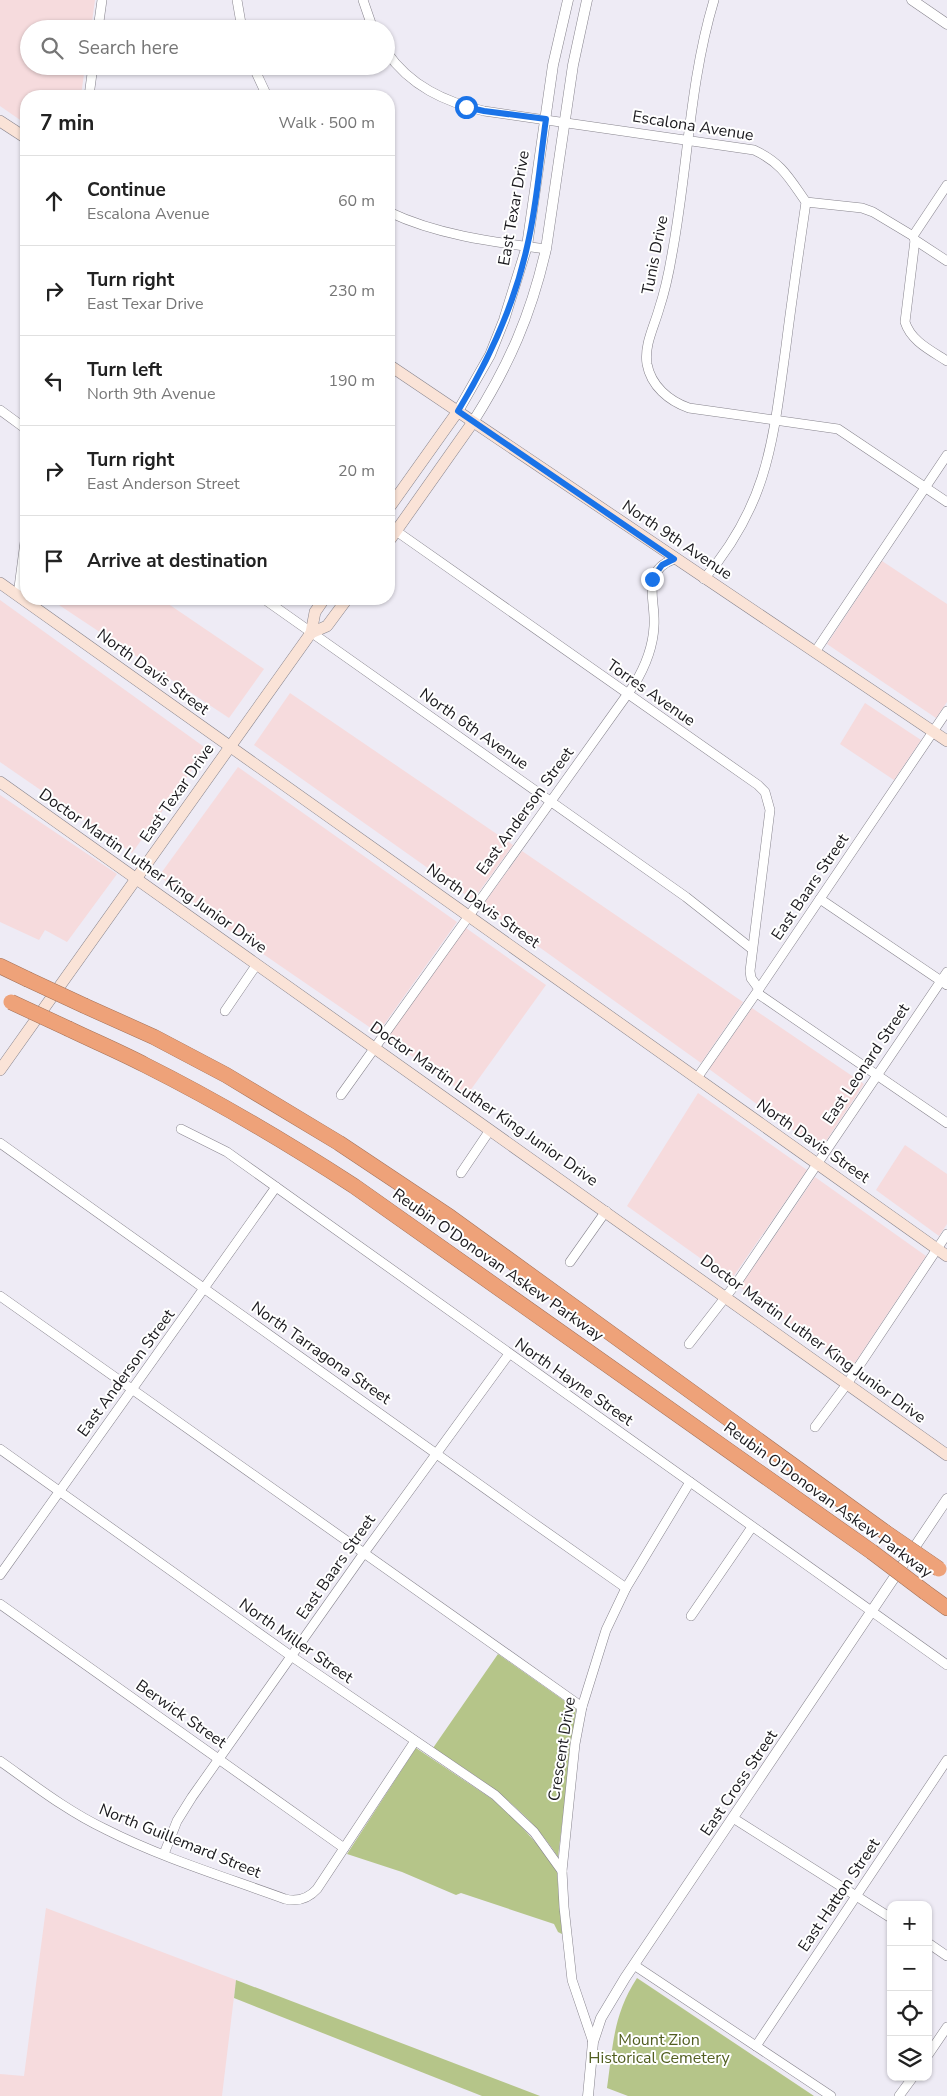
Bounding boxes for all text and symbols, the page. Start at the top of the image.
search box [20,20,395,75]
icon: search [38,34,66,62]
text: Search here [78,35,179,61]
route start [455,96,478,119]
street label: Escalona Avenue [631,106,755,146]
text: 7 min [40,109,94,137]
text: Walk · 500 m [279,112,375,134]
street label: East Texar Drive [493,149,535,267]
text: Continue [87,177,166,203]
icon: ahead [40,187,68,215]
text: 60 m [338,190,375,212]
text: Escalona Avenue [87,203,209,225]
street label: Tunis Drive [637,214,673,296]
text: Turn right [87,267,174,293]
icon: right [40,277,68,305]
text: 230 m [328,280,375,302]
text: East Texar Drive [87,293,203,315]
text: Turn left [87,357,162,383]
icon: left [40,367,68,395]
text: 190 m [328,370,375,392]
text: North 9th Avenue [87,383,216,405]
text: Turn right [87,447,174,473]
icon: right [40,457,68,485]
text: 20 m [338,460,375,482]
text: East Anderson Street [87,473,240,495]
street label: North 9th Avenue [618,495,736,585]
icon: arrive [40,547,68,575]
text: Arrive at destination [87,548,268,574]
route end [641,568,664,591]
street label: North Davis Street [93,624,214,720]
street label: Torres Avenue [602,654,700,732]
street label: North 6th Avenue [415,683,533,775]
street label: East Texar Drive [135,739,219,847]
street label: East Anderson Street [471,742,579,879]
street label: Doctor Martin Luther King Junior Drive [35,783,271,959]
street label: East Baars Street [766,829,854,945]
street label: North Davis Street [422,859,544,953]
street label: East Leonard Street [817,999,915,1129]
street label: Doctor Martin Luther King Junior Drive [366,1016,602,1192]
street label: North Davis Street [752,1094,874,1188]
street label: Reubin O'Donovan Askew Parkway [388,1183,609,1347]
street label: Doctor Martin Luther King Junior Drive [696,1250,930,1428]
street label: North Tarragona Street [247,1296,396,1410]
street label: East Anderson Street [72,1304,180,1441]
street label: North Hayne Street [510,1333,638,1431]
street label: Reubin O'Donovan Askew Parkway [719,1417,937,1584]
street label: East Baars Street [291,1510,381,1624]
street label: North Miller Street [235,1593,358,1689]
street label: Berwick Street [131,1675,231,1754]
street label: Crescent Drive [543,1695,581,1803]
street label: East Cross Street [695,1725,783,1840]
street label: North Guillemard Street [96,1798,265,1884]
street label: East Hatton Street [793,1834,885,1956]
map controls [887,1901,932,2081]
button: + [887,1901,932,1946]
button: − [887,1946,932,1991]
button: locate [887,1991,932,2036]
park label: Mount Zion Historical Cemetery [588,2029,730,2069]
button: layers [887,2036,932,2081]

